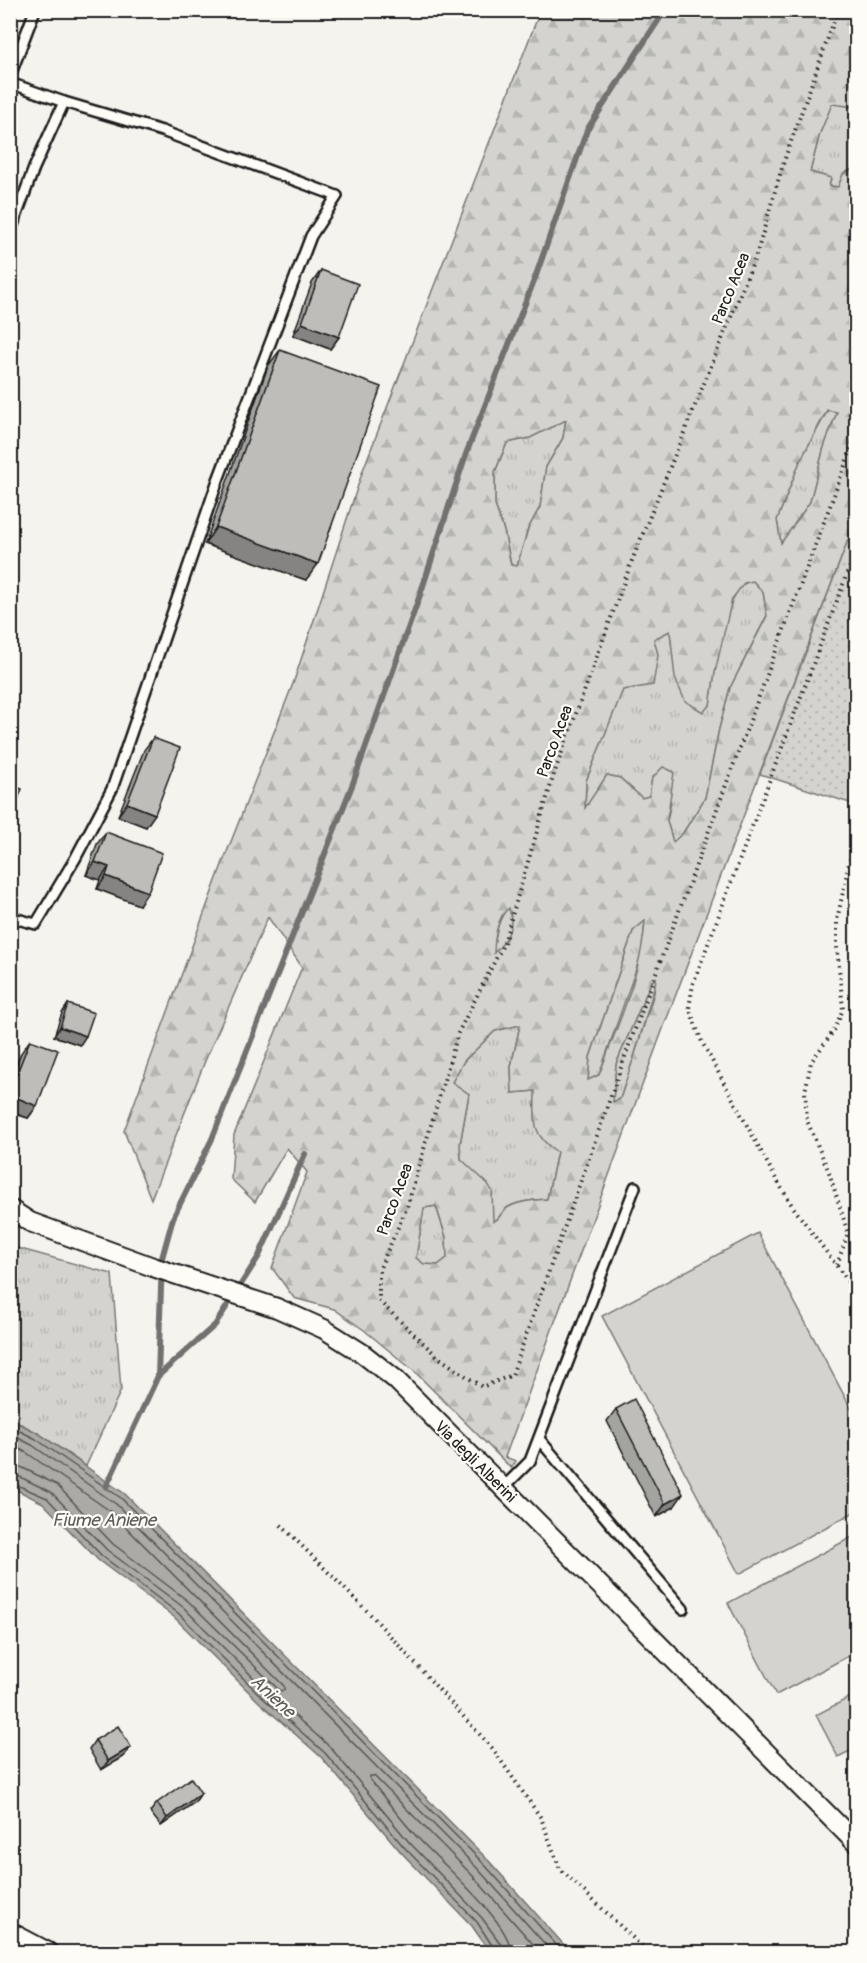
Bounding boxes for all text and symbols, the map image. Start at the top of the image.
street label: Parco Acea [708,250,754,327]
street label: Parco Acea [533,702,577,780]
street label: Parco Acea [373,1160,417,1238]
street label: Via degli Alberini [430,1417,521,1507]
water label: Fiume Aniene [52,1509,158,1532]
water label: Aniene [246,1670,301,1724]

